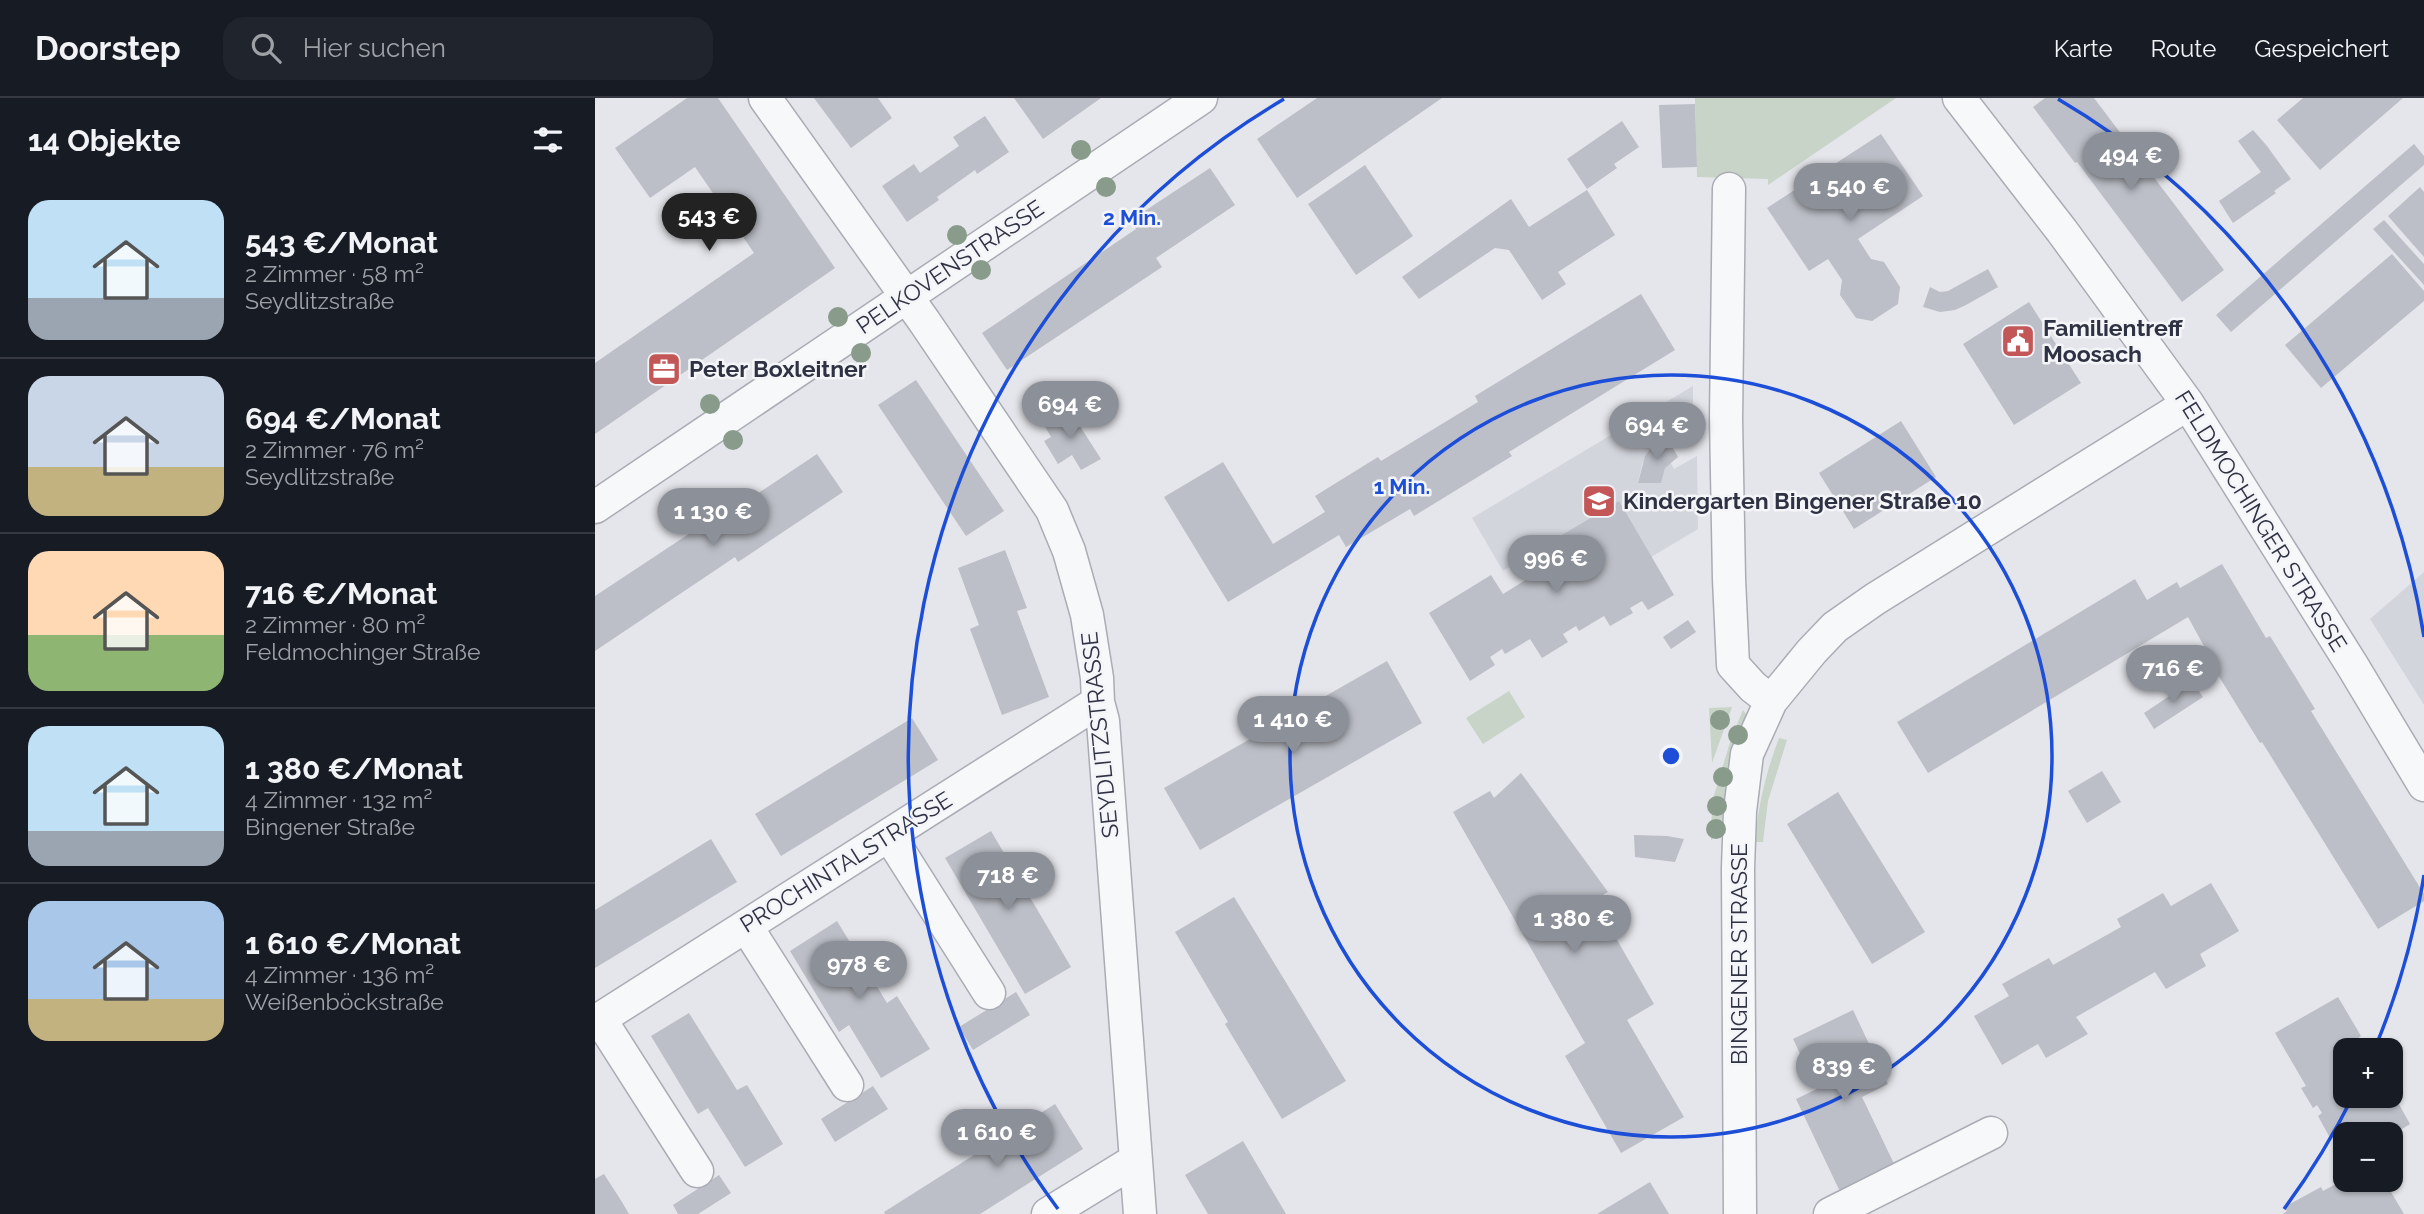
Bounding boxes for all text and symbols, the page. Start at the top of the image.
search box [223,17,713,80]
text: Doorstep [35,29,181,68]
icon: search [247,29,285,67]
text: Hier suchen [303,33,446,63]
text: Karte [2054,34,2113,63]
text: Route [2151,34,2216,63]
text: Gespeichert [2254,34,2389,63]
icon: filters [529,121,567,159]
text: 14 Objekte [28,123,181,158]
pin: 494 € [2082,132,2180,192]
text: 494 € [2099,141,2163,168]
pin: 1 540 € [1785,164,1915,223]
text: 1 540 € [1810,172,1890,199]
pin: 543 € [660,194,758,253]
street label: PELKOVENSTRASSE [851,194,1048,339]
text: 543 € [678,202,740,229]
text: 2 Min. [1103,205,1161,230]
text: 543 €/Monat [245,225,438,260]
icon: home [84,228,168,312]
text: 2 Zimmer · 58 m² [245,260,424,287]
text: Seydlitzstraße [245,287,394,314]
place label: Familientreff Moosach [2043,314,2184,367]
public building icon: Familientreff Moosach [1999,322,2037,360]
office icon: Peter Boxleitner [645,350,683,388]
place label: Peter Boxleitner [689,355,867,382]
pin: 694 € [1021,382,1119,441]
street label: FELDMOCHINGER STRASSE [2170,385,2353,656]
text: 694 € [1038,390,1102,417]
text: 694 €/Monat [245,401,441,436]
pin: 694 € [1608,402,1706,462]
icon: home [84,404,168,488]
text: 694 € [1625,411,1689,438]
text: 2 Zimmer · 76 m² [245,436,424,463]
text: Seydlitzstraße [245,463,394,490]
text: 1 Min. [1374,474,1430,499]
school or university icon: Kindergarten Bingener Straße 10 [1580,482,1618,520]
place label: Kindergarten Bingener Straße 10 [1623,487,1982,514]
pin: 1 130 € [648,489,778,548]
text: 1 130 € [673,497,753,524]
pin: 996 € [1507,536,1605,595]
text: 996 € [1524,544,1588,571]
text: 716 €/Monat [245,576,438,611]
icon: home [84,579,168,663]
text: 2 Zimmer · 80 m² [245,611,425,638]
street label: SEYDLITZSTRASSE [1075,631,1124,839]
text: Feldmochinger Straße [245,638,480,665]
pin: 716 € [2124,646,2222,705]
text: 716 € [2142,654,2204,681]
pin: 1 410 € [1228,696,1358,756]
text: 1 410 € [1253,705,1333,732]
centre of rings [1659,744,1683,768]
text: 1 380 €/Monat [245,751,463,786]
icon: home [84,754,168,838]
street label: PROCHINTALSTRASSE [735,785,957,938]
text: 4 Zimmer · 132 m² [245,786,432,813]
text: Bingener Straße [245,813,415,840]
street label: BINGENER STRASSE [1725,843,1752,1065]
pin: 718 € [959,852,1057,912]
text: 718 € [977,861,1039,888]
pin: 1 380 € [1509,896,1639,955]
text: 1 380 € [1533,904,1615,931]
text: 1 610 €/Monat [245,926,461,961]
icon: home [84,929,168,1013]
pin: 978 € [810,942,908,1001]
text: 978 € [827,950,891,977]
text: 4 Zimmer · 136 m² [245,961,434,988]
text: Weißenböckstraße [245,988,444,1015]
map controls [2333,1038,2403,1192]
button: + [2333,1038,2403,1108]
pin: 839 € [1795,1044,1893,1103]
text: 839 € [1812,1052,1876,1079]
pin: 1 610 € [932,1110,1062,1169]
text: 1 610 € [957,1118,1037,1145]
button: − [2333,1122,2403,1192]

